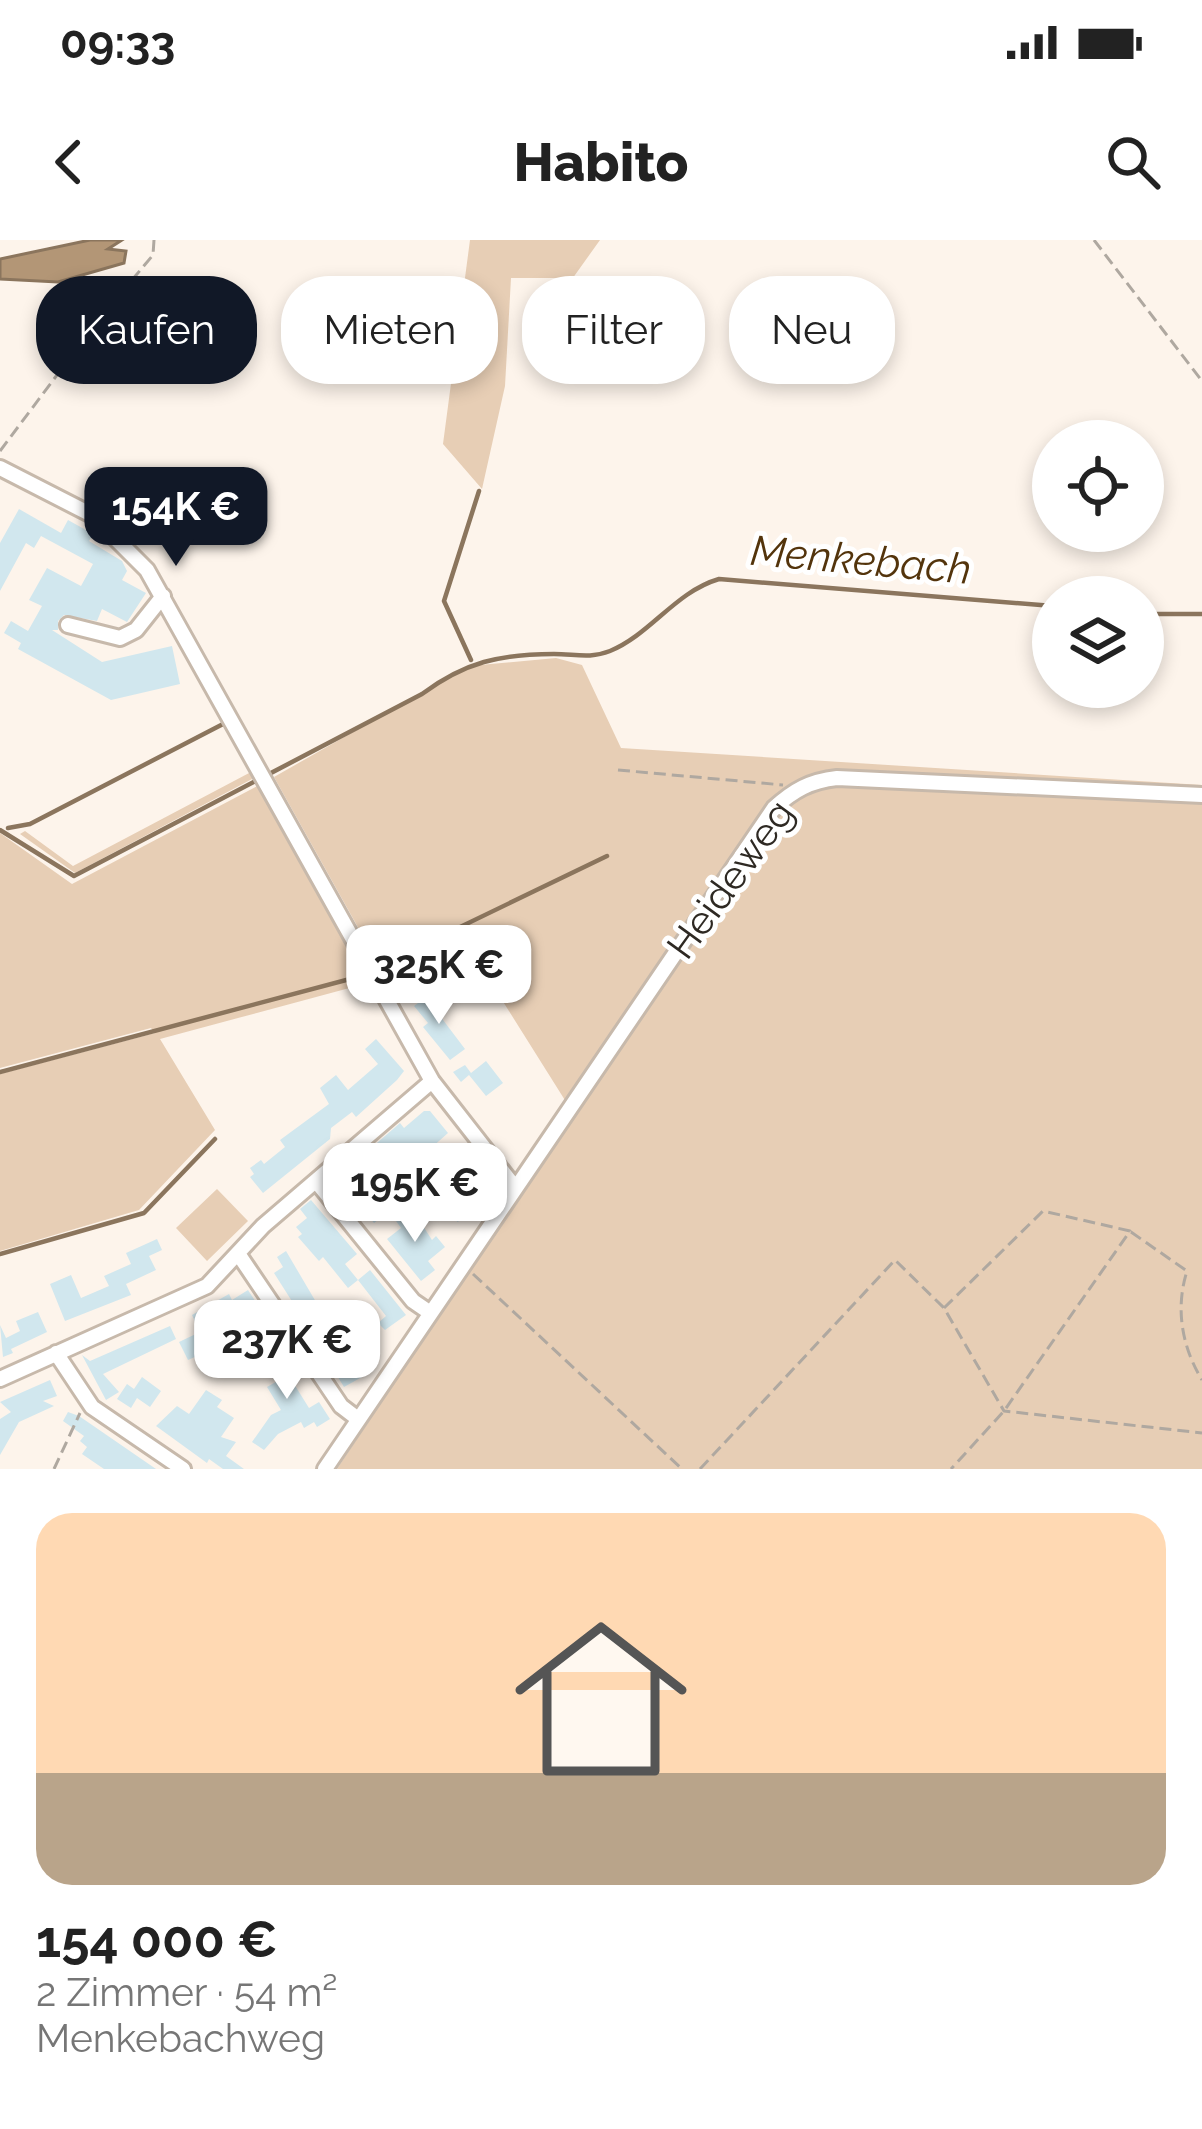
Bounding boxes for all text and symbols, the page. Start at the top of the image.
text: 09:33 [60,16,175,69]
icon: back [36,129,102,195]
icon: search [1100,129,1166,195]
text: Habito [513,130,689,194]
chip: Kaufen [36,276,257,384]
chip: Mieten [281,276,498,384]
chip: Filter [522,276,705,384]
chip: Neu [729,276,895,384]
map controls [1032,420,1164,708]
button: locate [1032,420,1164,552]
pin: 154K € [78,467,274,569]
text: 154K € [111,483,241,529]
water label: Menkebach [749,526,973,594]
button: layers [1032,576,1164,708]
street label: Heideweg [657,791,803,967]
pin: 325K € [341,925,537,1027]
text: 325K € [373,941,505,987]
pin: 195K € [317,1143,513,1245]
text: 195K € [350,1159,480,1205]
pin: 237K € [189,1300,385,1402]
text: 237K € [221,1316,353,1362]
icon: home [493,1591,709,1807]
text: 154 000 € [36,1909,278,1969]
text: 2 Zimmer · 54 m² [36,1969,337,2015]
text: Menkebachweg [36,2015,325,2061]

